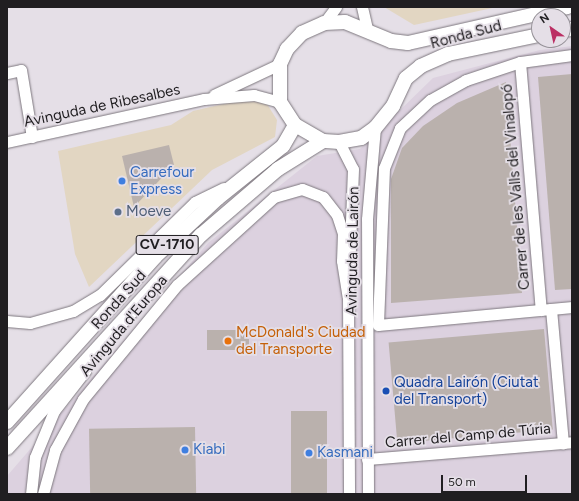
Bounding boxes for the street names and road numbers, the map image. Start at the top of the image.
street label: Ronda Sud [428,17,504,53]
street label: Avinguda de Ribesalbes [22,81,182,131]
street label: Carrer de les Valls del Vinalopó [498,83,534,291]
street label: Avinguda de Lairón [343,187,363,315]
road number: CV-1710 [135,233,199,257]
street label: Ronda Sud [88,267,150,333]
street label: Avinguda d'Europa [77,272,171,380]
street label: Carrer del Camp de Túria [384,420,552,452]

